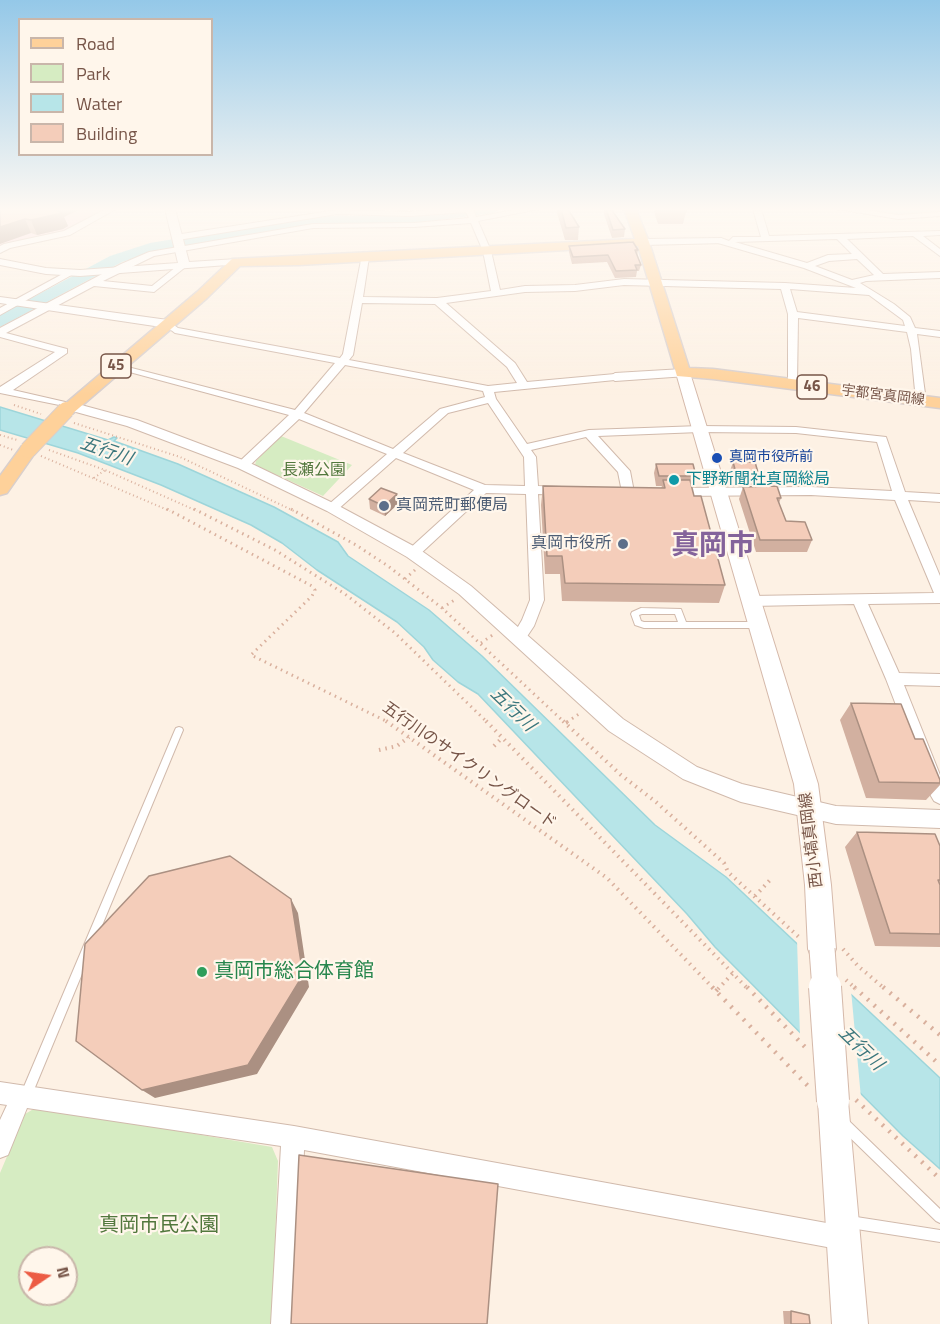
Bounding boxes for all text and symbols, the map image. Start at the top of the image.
legend [18,18,213,156]
text: Road [76,30,115,57]
text: Park [76,60,110,87]
text: Water [76,90,122,117]
text: Building [76,120,137,147]
road number: 45 [101,354,131,378]
road number: 46 [797,375,827,399]
street label: 宇都宮真岡線 [840,383,926,409]
water label: 五行川 [77,433,135,471]
place label: 真岡市役所前 [729,450,813,466]
marker: 真岡市役所前 [710,451,724,465]
park label: 長瀬公園 [282,461,346,481]
place label: 下野新聞社真岡総局 [686,470,830,490]
marker: 下野新聞社真岡総局 [667,473,681,487]
place label: 真岡荒町郵便局 [396,496,508,516]
marker: 真岡荒町郵便局 [377,499,391,513]
district label: 真岡市 [671,530,755,564]
place label: 真岡市役所 [531,534,611,554]
marker: 真岡市役所 [616,537,630,551]
water label: 五行川 [485,683,539,737]
street label: 五行川のサイクリングロード [378,698,560,834]
street label: 西小塙真岡線 [797,791,827,889]
place label: 真岡市総合体育館 [214,960,374,984]
marker: 真岡市総合体育館 [195,965,209,979]
water label: 五行川 [833,1022,887,1076]
park label: 真岡市民公園 [99,1214,219,1238]
north arrow [18,1246,78,1306]
text: N [51,1264,77,1281]

